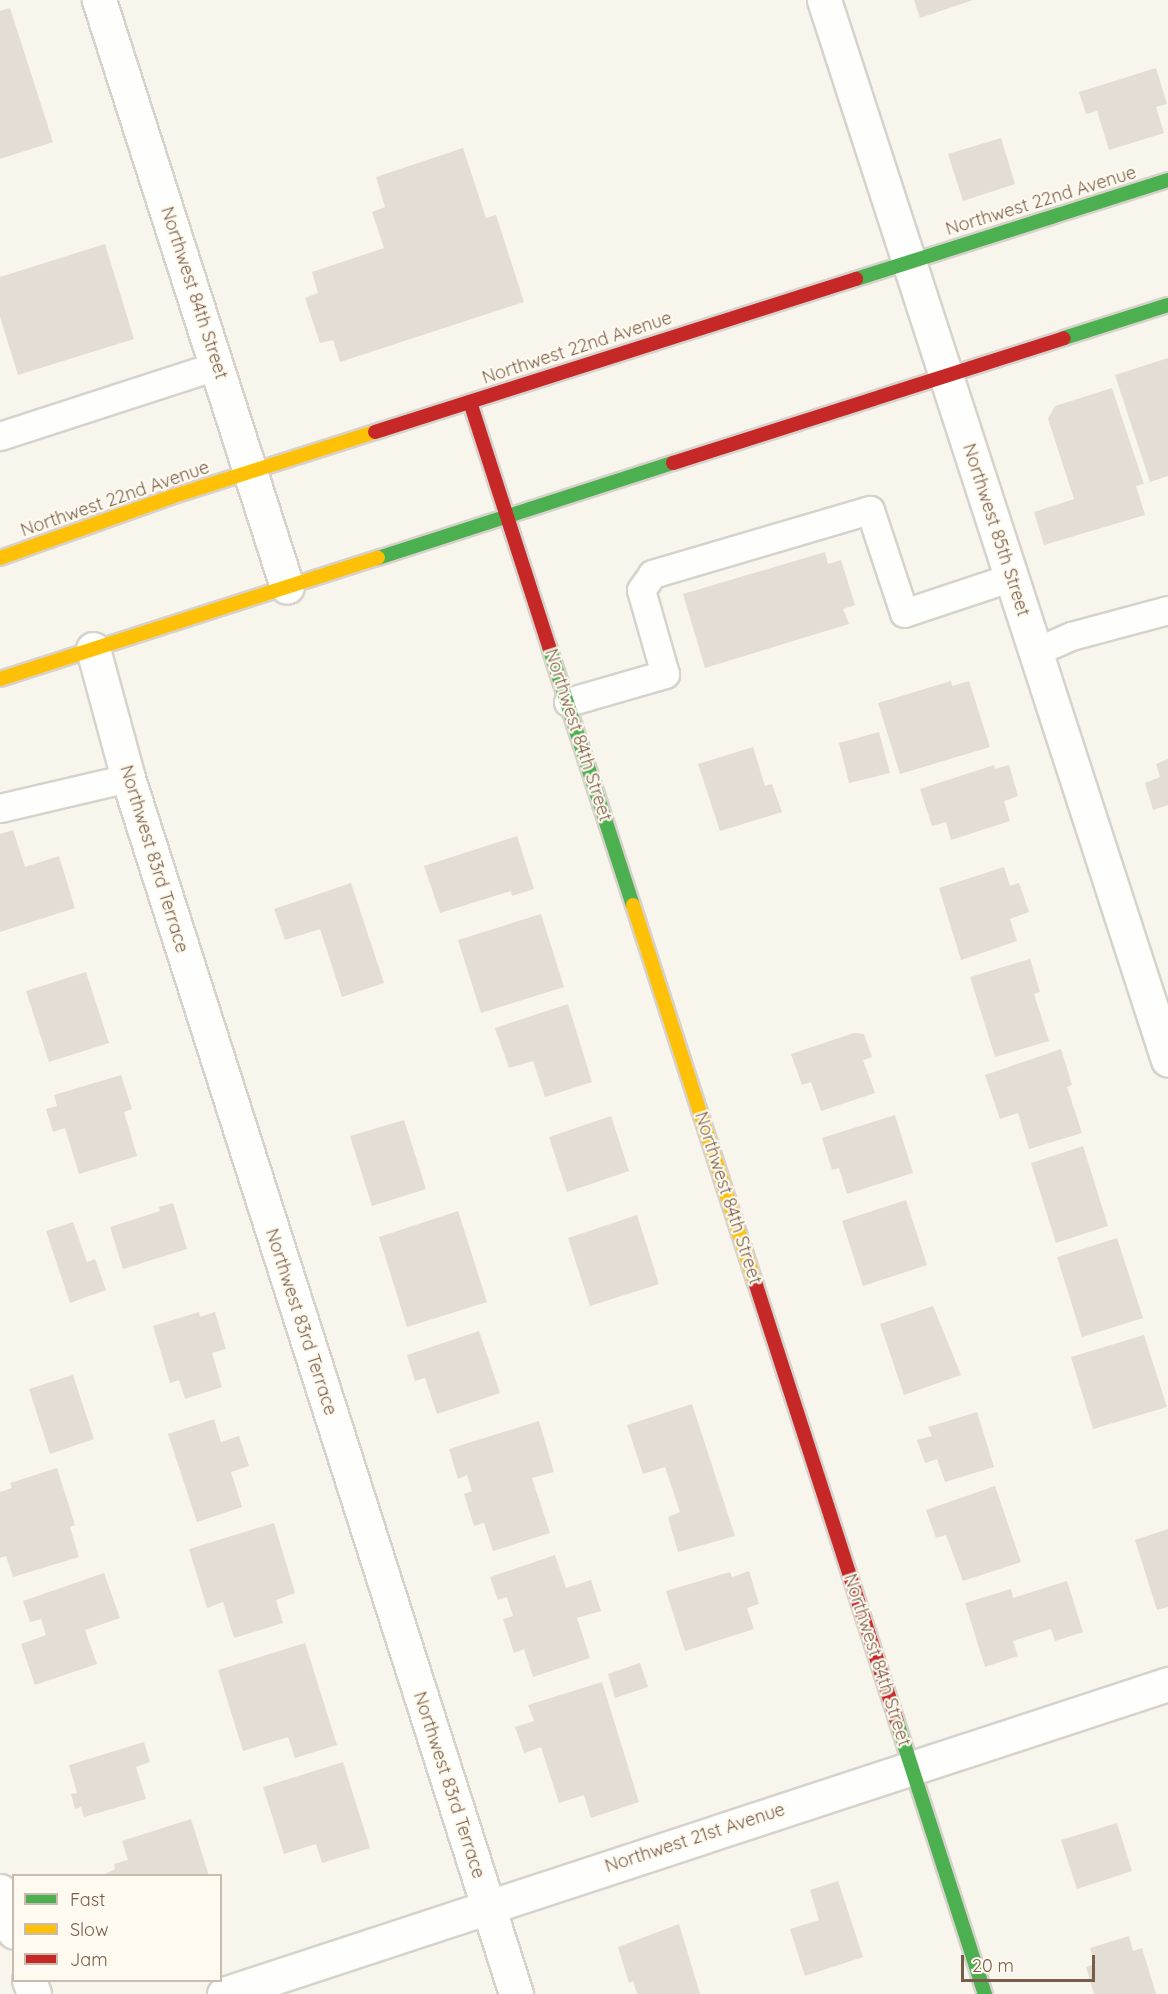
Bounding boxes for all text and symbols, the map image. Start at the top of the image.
street label: Northwest 22nd Avenue [943,162,1139,240]
street label: Northwest 84th Street [156,204,232,382]
street label: Northwest 22nd Avenue [479,307,675,389]
street label: Northwest 85th Street [958,441,1034,619]
street label: Northwest 22nd Avenue [18,457,212,541]
street label: Northwest 84th Street [540,646,616,824]
street label: Northwest 83rd Terrace [115,763,193,955]
street label: Northwest 84th Street [690,1109,766,1287]
street label: Northwest 83rd Terrace [261,1226,341,1418]
street label: Northwest 84th Street [839,1571,915,1749]
street label: Northwest 83rd Terrace [409,1689,489,1881]
street label: Northwest 21st Avenue [602,1799,788,1877]
legend [12,1874,222,1982]
text: Fast [70,1888,105,1911]
text: Slow [70,1918,108,1941]
scale bar [964,1943,1098,1981]
text: Jam [70,1948,108,1971]
text: 20 m [972,1954,1014,1977]

